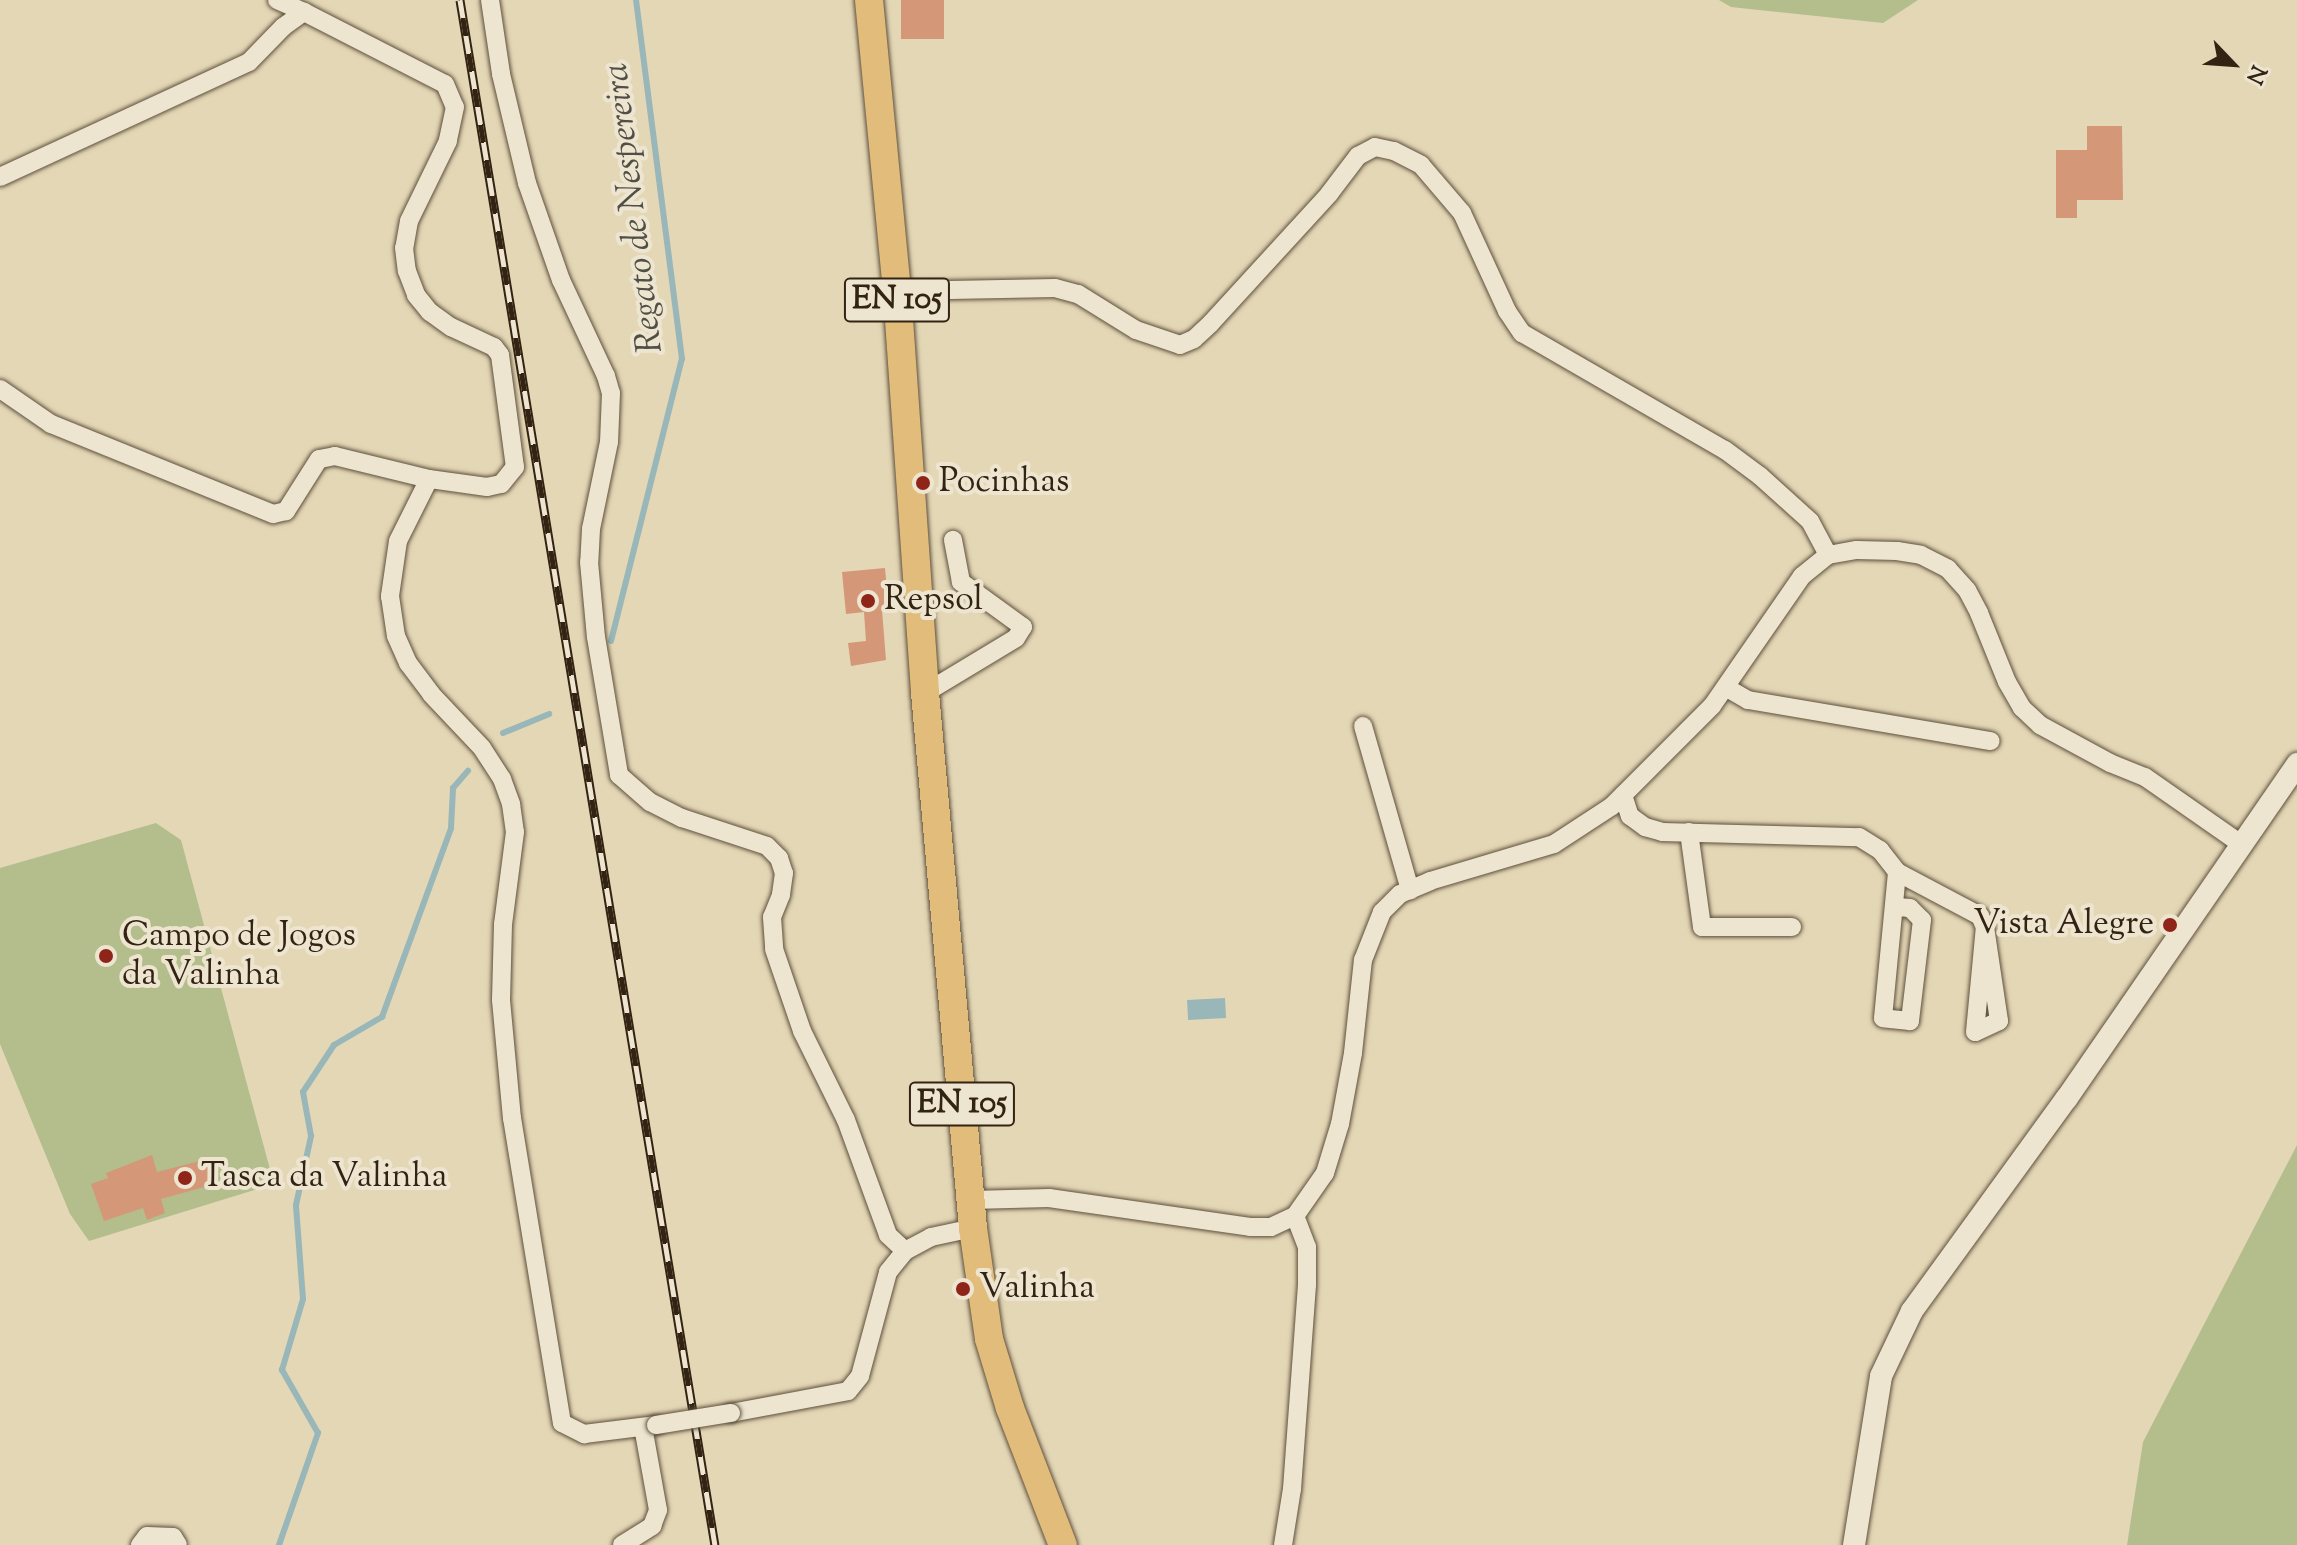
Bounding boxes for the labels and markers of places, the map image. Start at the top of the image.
place label: Pocinhas [939,463,1069,503]
marker: Pocinhas [914,474,932,492]
place label: Repsol [884,581,983,621]
marker: Repsol [859,592,877,610]
place label: Vista Alegre [1973,905,2154,945]
place label: Campo de Jogos da Valinha [122,916,356,996]
marker: Vista Alegre [2161,916,2179,934]
marker: Campo de Jogos da Valinha [97,947,115,965]
place label: Tasca da Valinha [201,1158,447,1198]
marker: Tasca da Valinha [176,1169,194,1187]
place label: Valinha [979,1269,1095,1309]
marker: Valinha [954,1280,972,1298]

